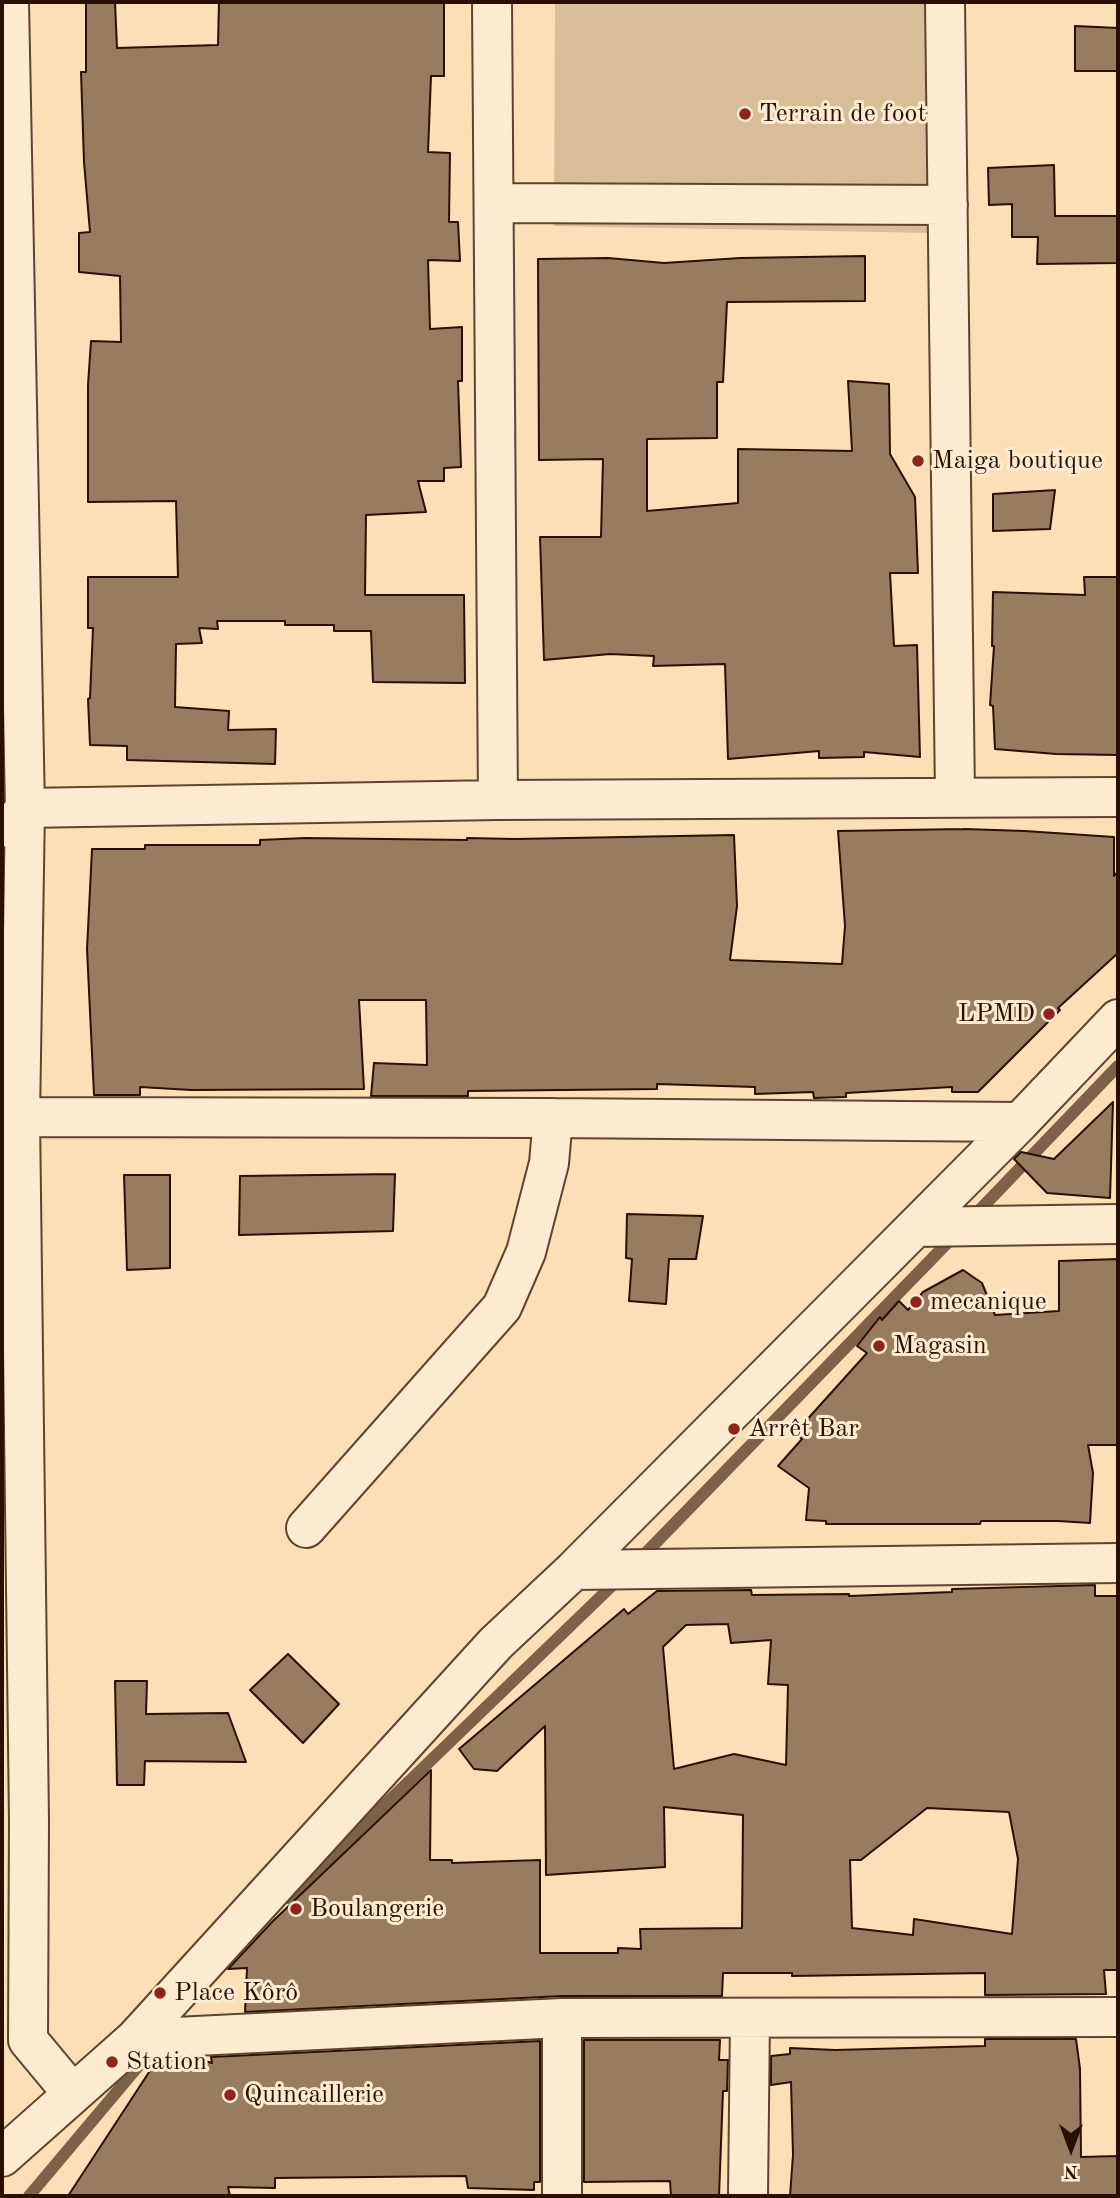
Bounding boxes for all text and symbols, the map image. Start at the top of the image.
place label: Terrain de foot [759,98,927,130]
marker: Terrain de foot [737,106,753,122]
place label: Maiga boutique [932,445,1103,477]
marker: Maiga boutique [910,453,926,469]
place label: LPMD [958,998,1035,1030]
marker: LPMD [1041,1006,1057,1022]
place label: mecanique [930,1286,1047,1318]
marker: mecanique [908,1294,924,1310]
place label: Magasin [893,1330,987,1362]
marker: Magasin [871,1338,887,1354]
place label: Arrêt Bar [748,1413,859,1445]
marker: Arrêt Bar [726,1421,742,1437]
place label: Boulangerie [310,1893,444,1925]
marker: Boulangerie [288,1901,304,1917]
place label: Place Kôrô [174,1977,298,2009]
marker: Place Kôrô [152,1985,168,2001]
place label: Station [126,2046,207,2078]
marker: Station [104,2054,120,2070]
place label: Quincaillerie [244,2079,384,2111]
marker: Quincaillerie [222,2087,238,2103]
north arrow [1036,2114,1106,2184]
text: N [1064,2161,1078,2180]

